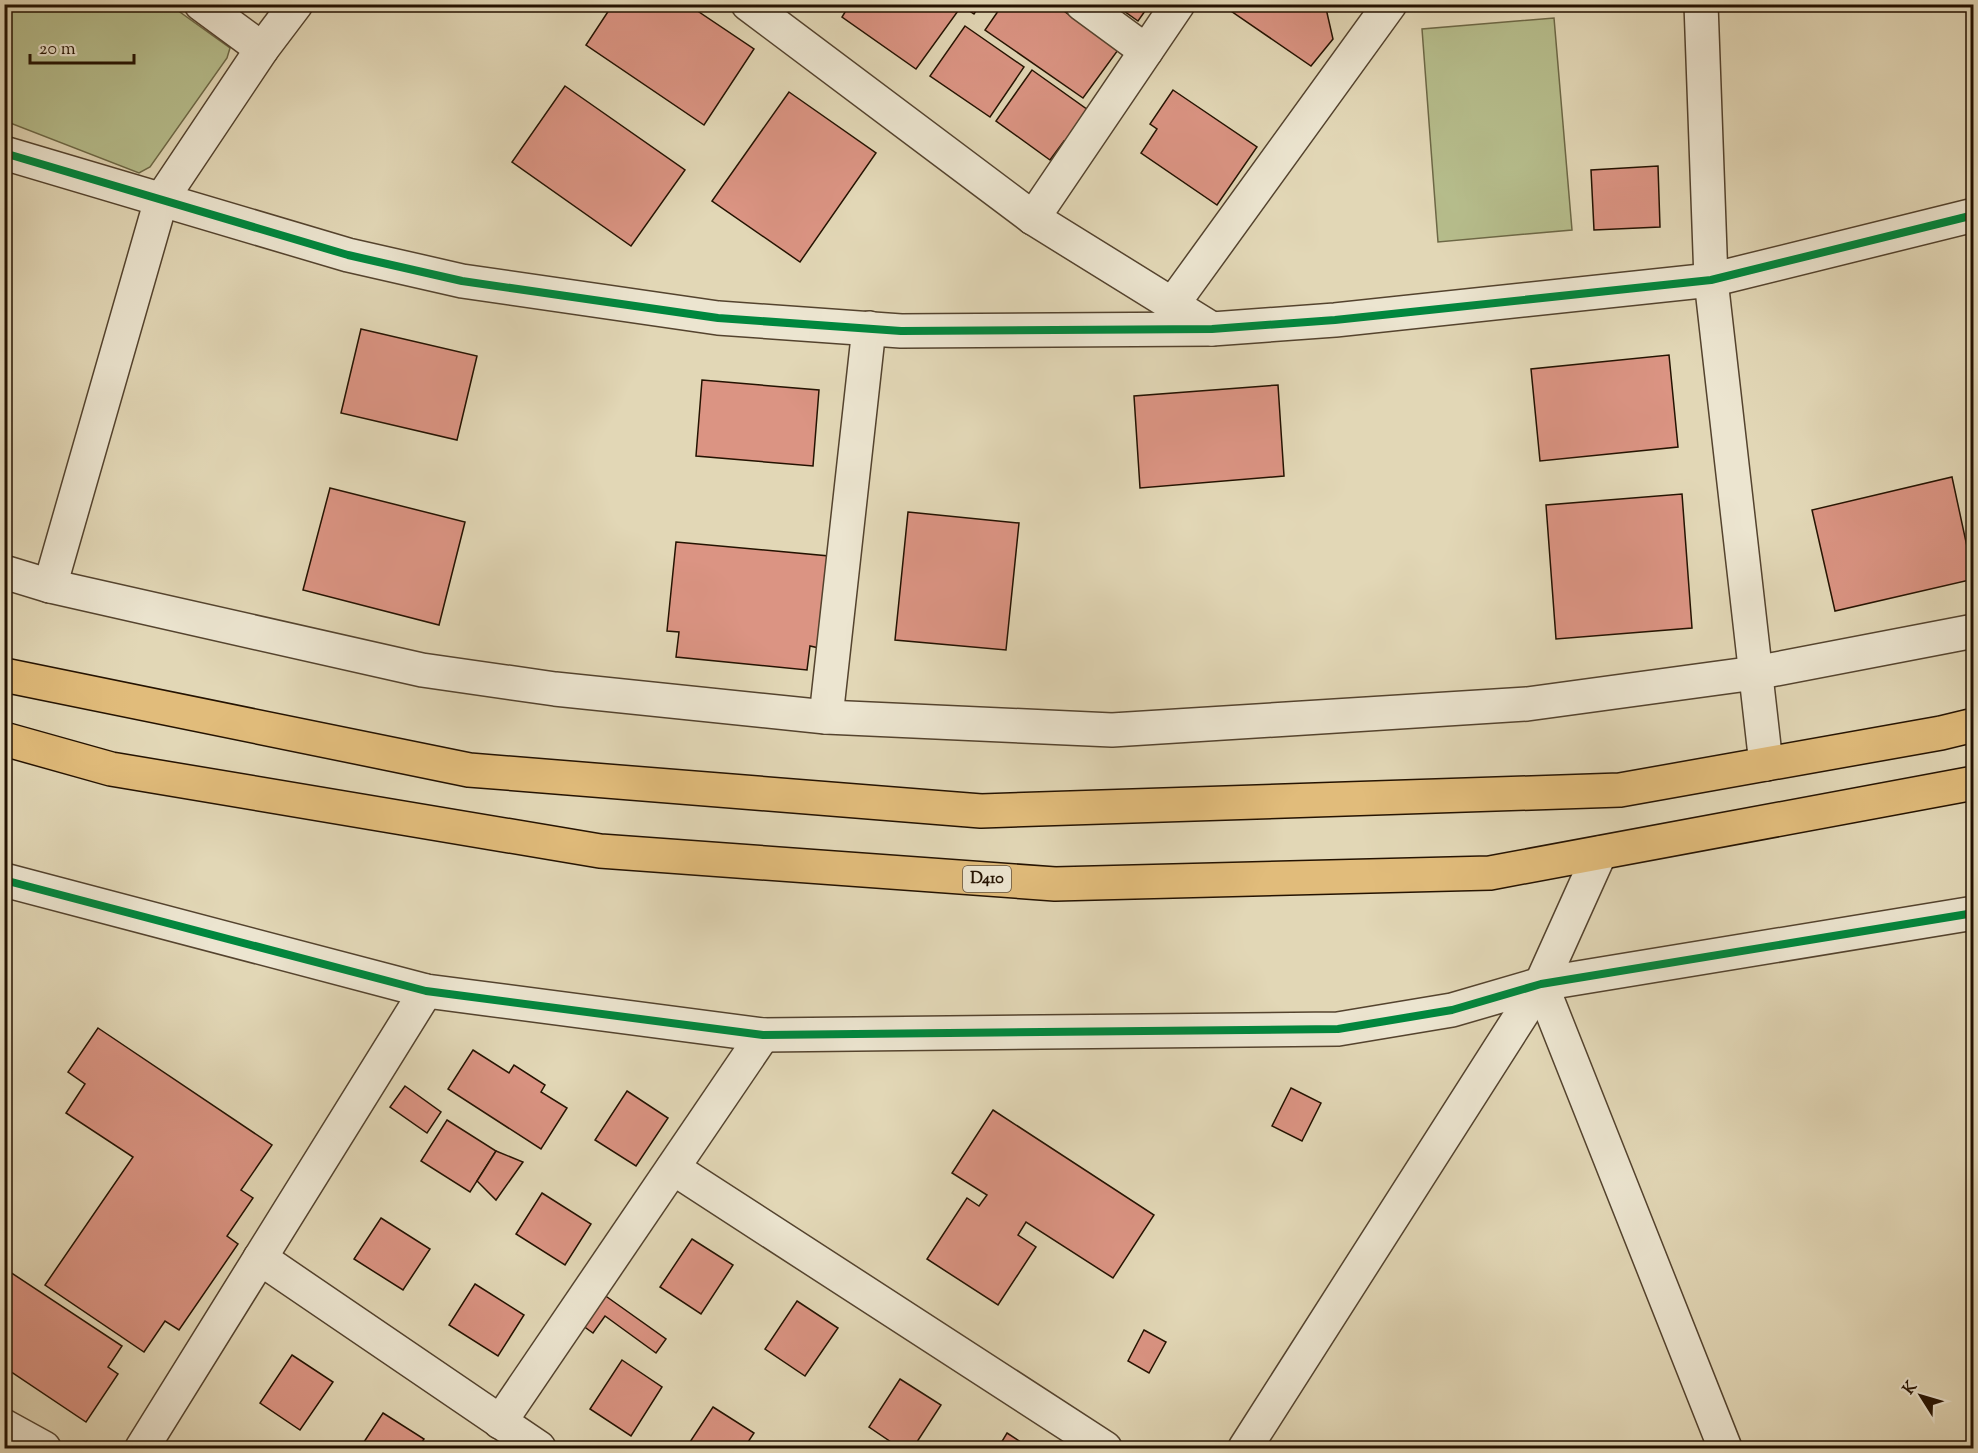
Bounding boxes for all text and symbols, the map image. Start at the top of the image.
scale bar [30,27,134,65]
text: 20 m [39,37,76,63]
road number: D410 [963,866,1011,892]
north arrow [1891,1366,1951,1426]
text: K [1898,1377,1924,1400]

